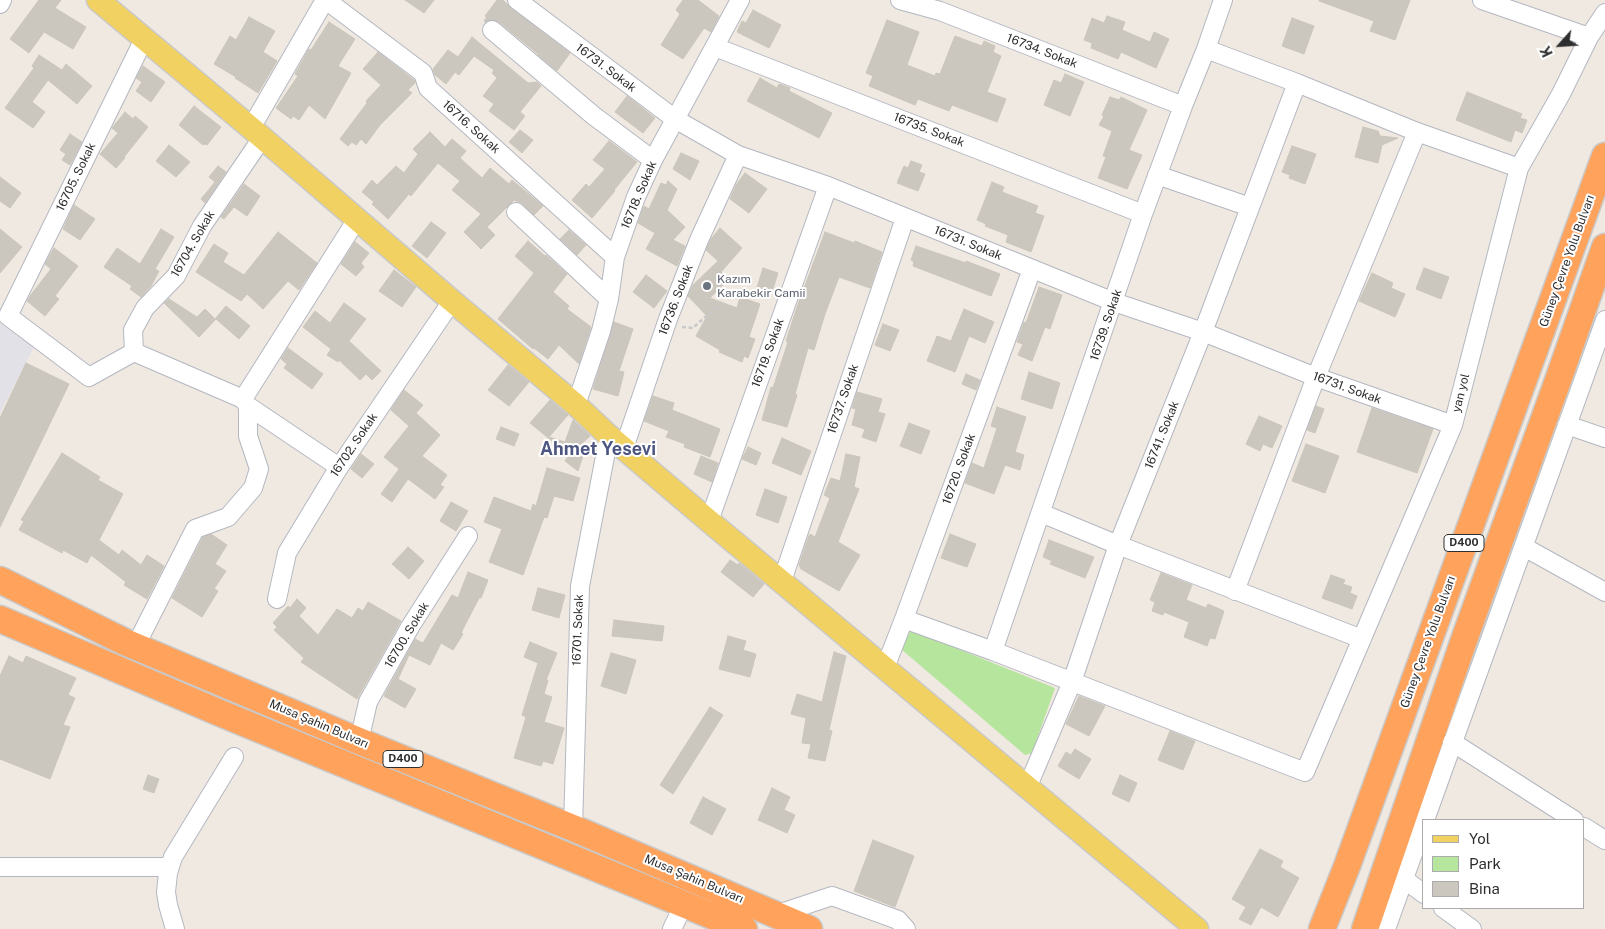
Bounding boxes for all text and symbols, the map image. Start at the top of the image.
north arrow [1535,20,1585,70]
street label: 16734. Sokak [1005,31,1079,71]
street label: 16731. Sokak [573,41,639,95]
text: K [1537,44,1556,60]
street label: 16716. Sokak [439,97,503,157]
street label: 16735. Sokak [892,110,966,150]
street label: 16705. Sokak [53,140,99,214]
street label: 16718. Sokak [618,159,660,231]
street label: Güney Çevre Yolu Bulvarı [1536,193,1598,329]
street label: 16704. Sokak [168,208,218,280]
street label: 16731. Sokak [932,223,1004,263]
street label: 16736. Sokak [656,263,696,337]
place label: Kazım Karabekir Camii [717,272,805,300]
marker: Kazım Karabekir Camii [701,280,713,292]
street label: 16739. Sokak [1087,287,1125,363]
street label: 16719. Sokak [749,317,787,389]
street label: 16737. Sokak [824,362,862,436]
street label: 16731. Sokak [1311,369,1383,407]
street label: yan yol [1449,372,1473,414]
street label: 16741. Sokak [1142,399,1182,471]
street label: 16702. Sokak [327,410,381,480]
street label: 16720. Sokak [940,432,978,506]
district label: Ahmet Yesevi [540,438,656,460]
road number: D400 [1444,534,1484,552]
street label: Güney Çevre Yolu Bulvarı [1397,574,1459,710]
street label: 16701. Sokak [570,594,586,666]
street label: 16700. Sokak [382,600,432,670]
street label: Musa Şahin Bulvarı [267,697,371,751]
road number: D400 [383,751,423,768]
legend [1422,819,1585,909]
text: Yol [1469,830,1490,847]
street label: Musa Şahin Bulvarı [642,852,746,906]
text: Park [1469,855,1501,872]
text: Bina [1469,880,1500,897]

